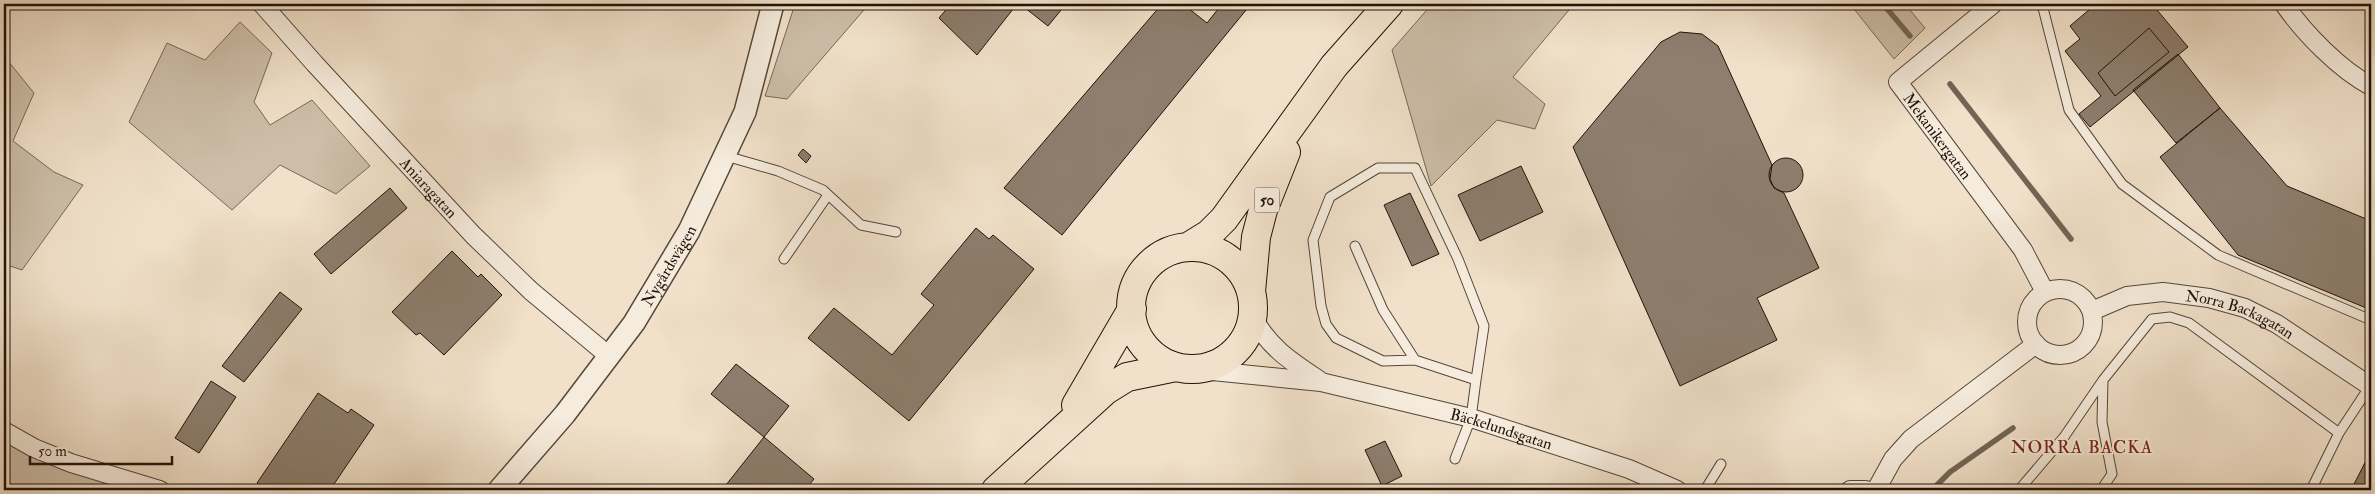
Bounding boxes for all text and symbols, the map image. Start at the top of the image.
street label: Mekanikergatan [1898,89,1976,184]
street label: Aniaragatan [394,152,461,223]
road number: 50 [1254,188,1280,212]
street label: Nygårdsvägen [637,222,701,310]
street label: Norra Backagatan [2184,286,2298,344]
street label: Bäckelundsgatan [1448,404,1555,455]
scale bar [30,434,172,466]
district label: NORRA BACKA [2011,436,2153,459]
text: 50 m [38,442,67,461]

